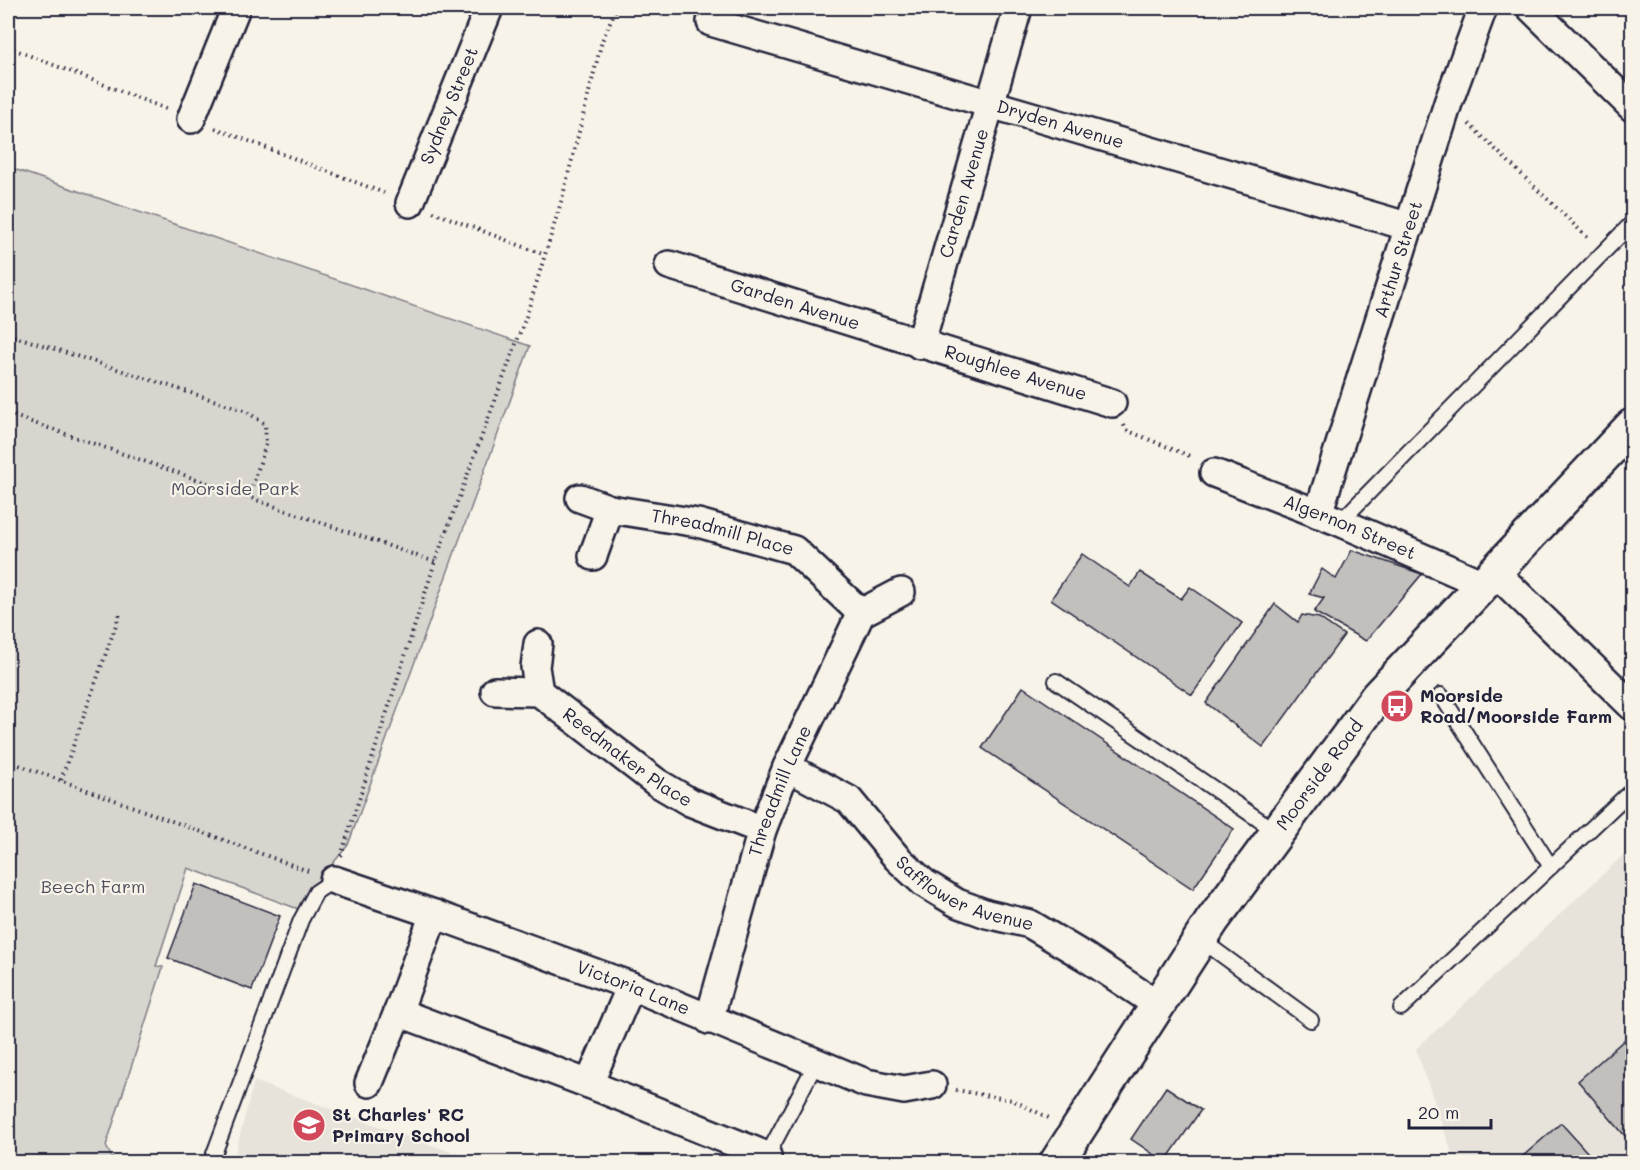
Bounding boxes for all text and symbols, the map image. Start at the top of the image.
street label: Sydney Street [414,43,483,168]
street label: Dryden Avenue [994,93,1127,153]
street label: Carden Avenue [933,125,993,261]
street label: Arthur Street [1368,198,1427,321]
street label: Garden Avenue [728,272,863,335]
street label: Roughlee Avenue [942,339,1090,405]
park label: Moorside Park [171,476,299,500]
street label: Algernon Street [1280,488,1420,565]
street label: Threadmill Place [650,503,797,560]
place label: Moorside Road/Moorside Farm [1420,683,1612,728]
bus stop icon: Moorside Road/Moorside Farm [1379,688,1415,724]
street label: Reedmaker Place [558,702,697,812]
street label: Moorside Road [1270,714,1368,835]
street label: Threadmill Lane [742,721,816,859]
street label: Safflower Avenue [891,850,1036,935]
park label: Beech Farm [41,874,145,898]
street label: Victoria Lane [573,954,694,1020]
scale bar [1409,1092,1492,1130]
text: 20 m [1418,1100,1459,1124]
place label: St Charles' RC Primary School [332,1102,470,1147]
school or university icon: St Charles' RC Primary School [291,1107,327,1143]

